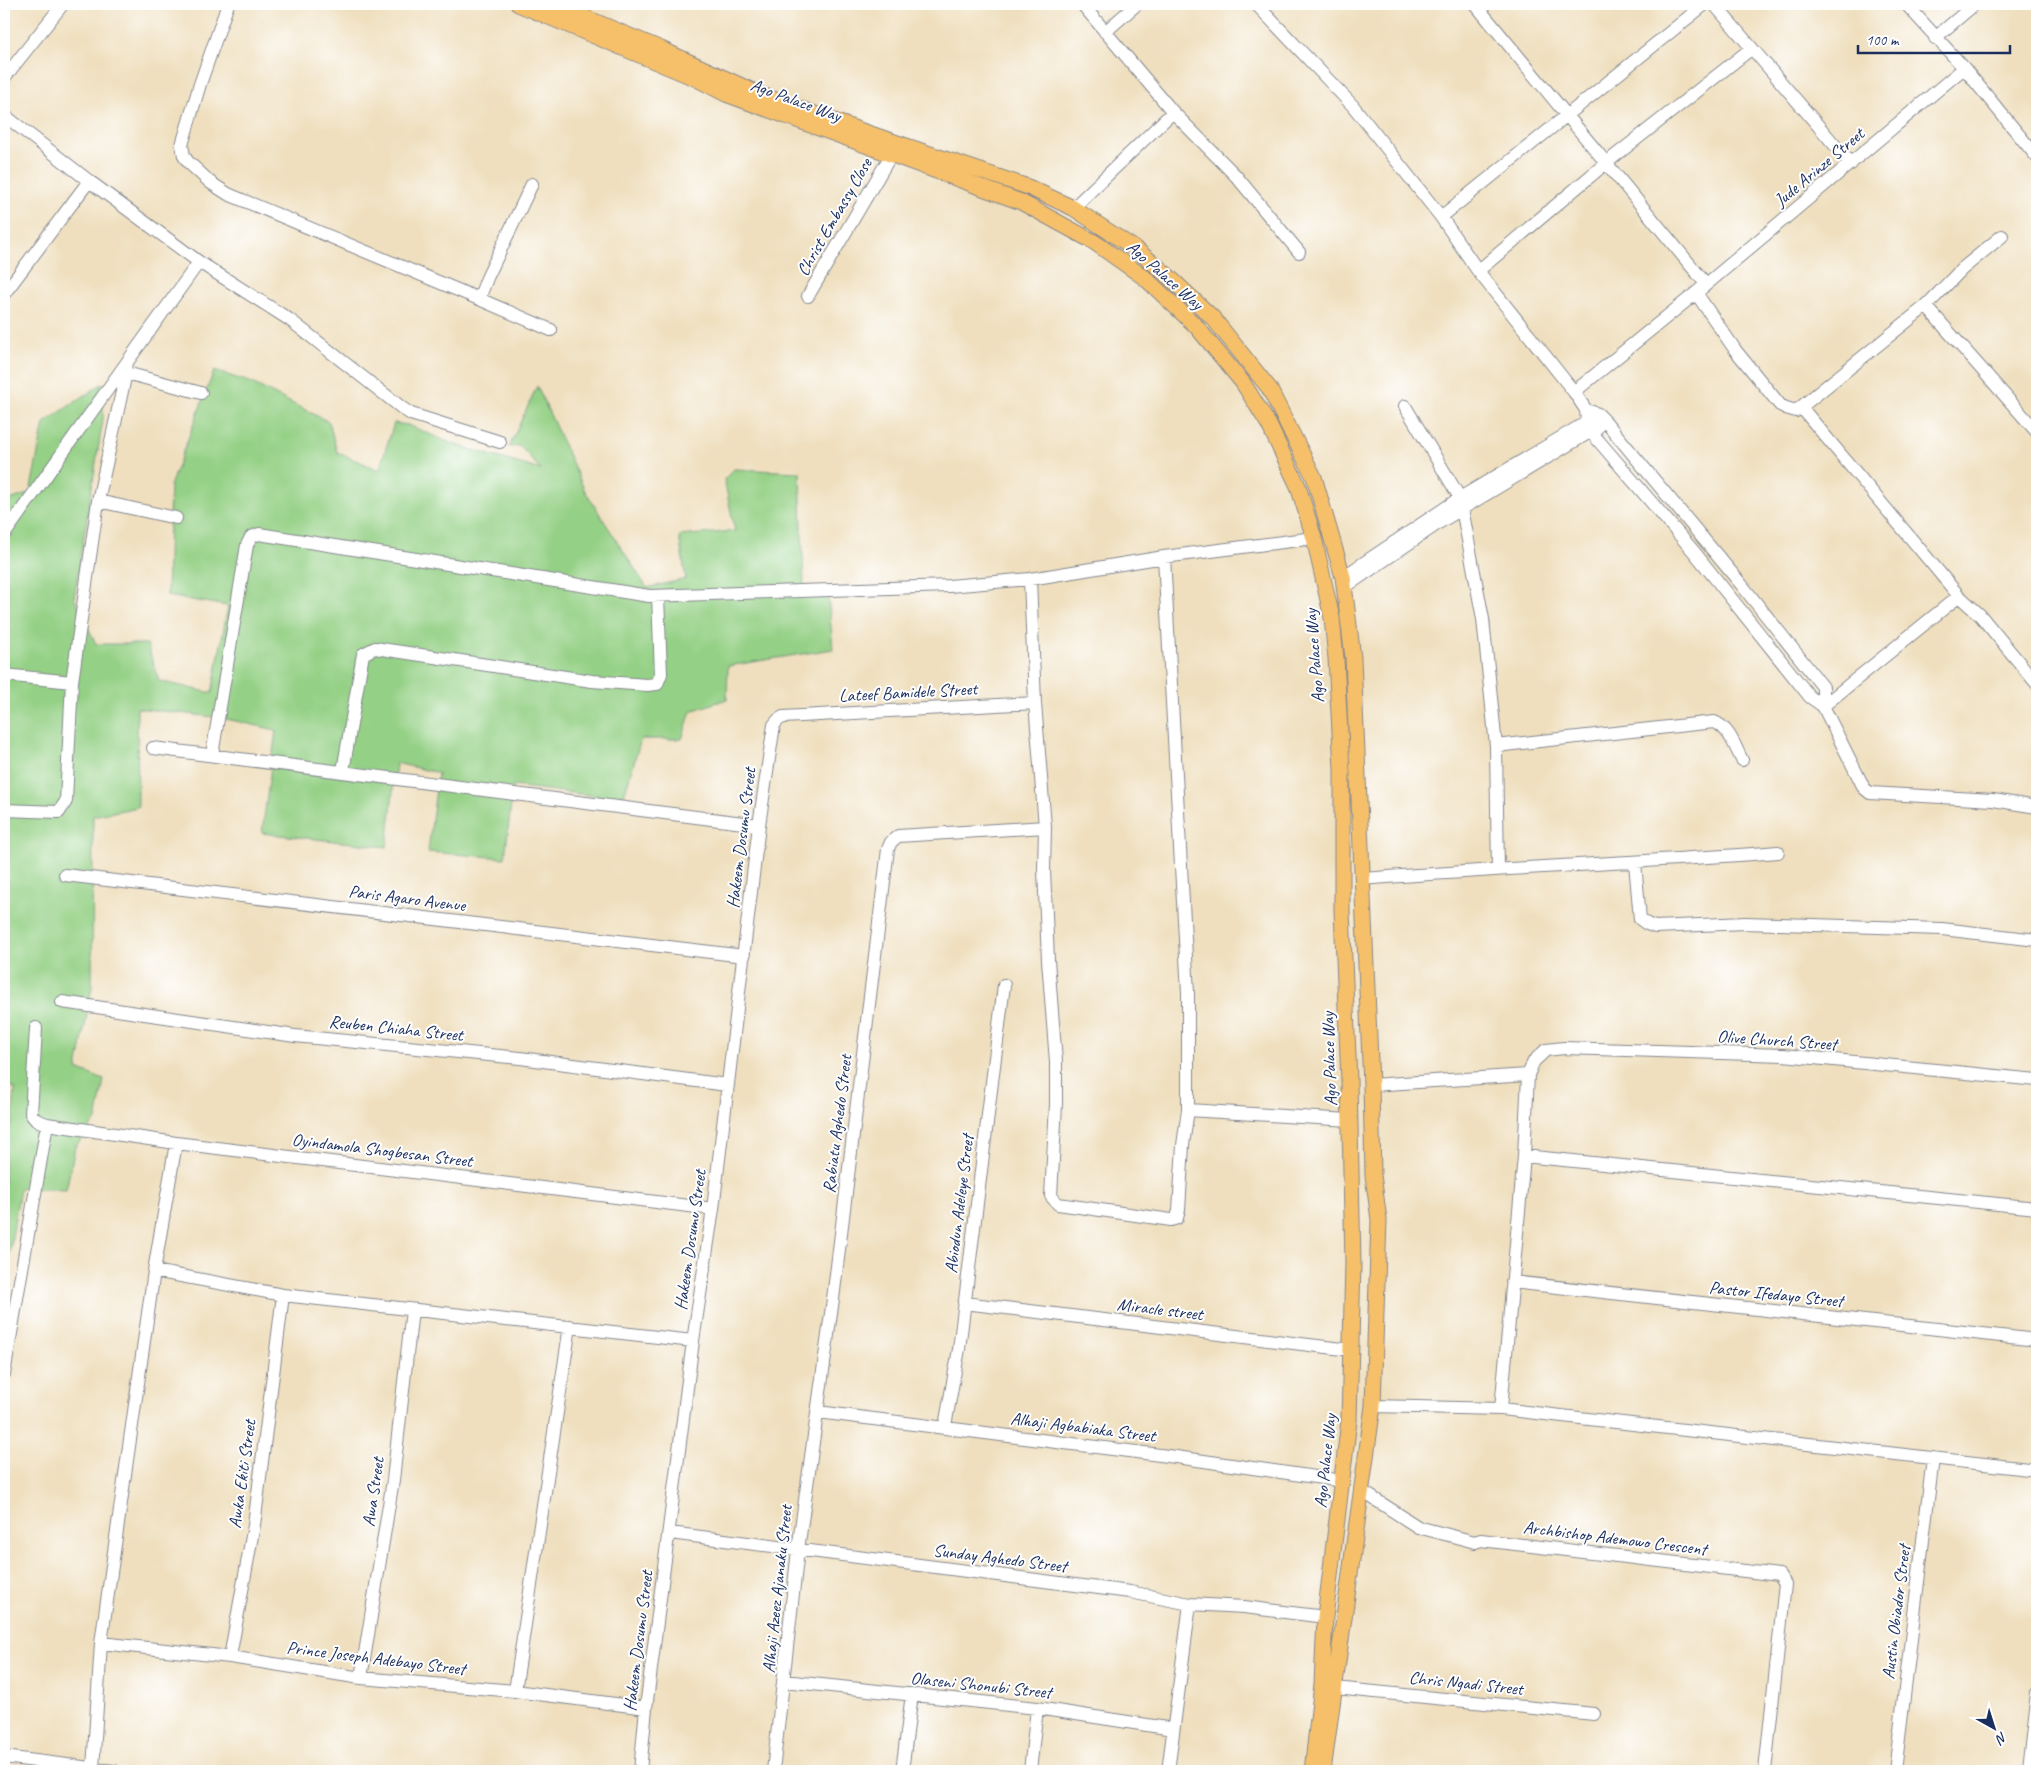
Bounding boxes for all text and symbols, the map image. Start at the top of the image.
scale bar [1858,22,2011,54]
text: 100 m [1866,31,1900,50]
street label: Ago Palace Way [748,74,846,127]
street label: Jude Arinze Street [1769,122,1870,212]
street label: Christ Embassy Close [791,153,877,280]
street label: Ago Palace Way [1122,236,1209,316]
street label: Ago Palace Way [1299,606,1329,704]
street label: Lateef Bamidele Street [838,677,980,707]
street label: Hakeem Dosumu Street [721,765,761,909]
street label: Paris Agaro Avenue [347,880,468,916]
street label: Reuben Chiaha Street [328,1010,466,1046]
street label: Ago Palace Way [1316,1010,1342,1107]
street label: Olive Church Street [1717,1025,1841,1055]
street label: Rabiatu Aghedo Street [818,1052,857,1194]
street label: Oyindamola Shogbesan Street [291,1128,475,1172]
street label: Abiodun Adeleye Street [940,1131,979,1274]
street label: Hakeem Dosumu Street [669,1166,711,1312]
street label: Pastor Ifedayo Street [1708,1276,1847,1312]
street label: Miracle street [1116,1293,1206,1325]
street label: Alhaji Agbabiaka Street [1009,1407,1159,1447]
street label: Ago Palace Way [1309,1411,1341,1509]
street label: Awka Ekiti Street [224,1416,261,1530]
street label: Awa Street [357,1454,389,1528]
street label: Alhaji Azeez Ajanaku Street [757,1502,797,1674]
street label: Archbishop Ademowo Crescent [1522,1516,1711,1561]
street label: Sunday Aghedo Street [932,1539,1071,1577]
street label: Austin Obiador Street [1877,1541,1916,1680]
street label: Hakeem Dosumu Street [618,1568,658,1712]
street label: Prince Joseph Adebayo Street [285,1636,470,1680]
street label: Chris Ngadi Street [1408,1666,1526,1700]
street label: Olaseni Shonubi Street [910,1667,1055,1704]
north arrow [1968,1702,2018,1752]
text: N [1991,1728,2011,1749]

